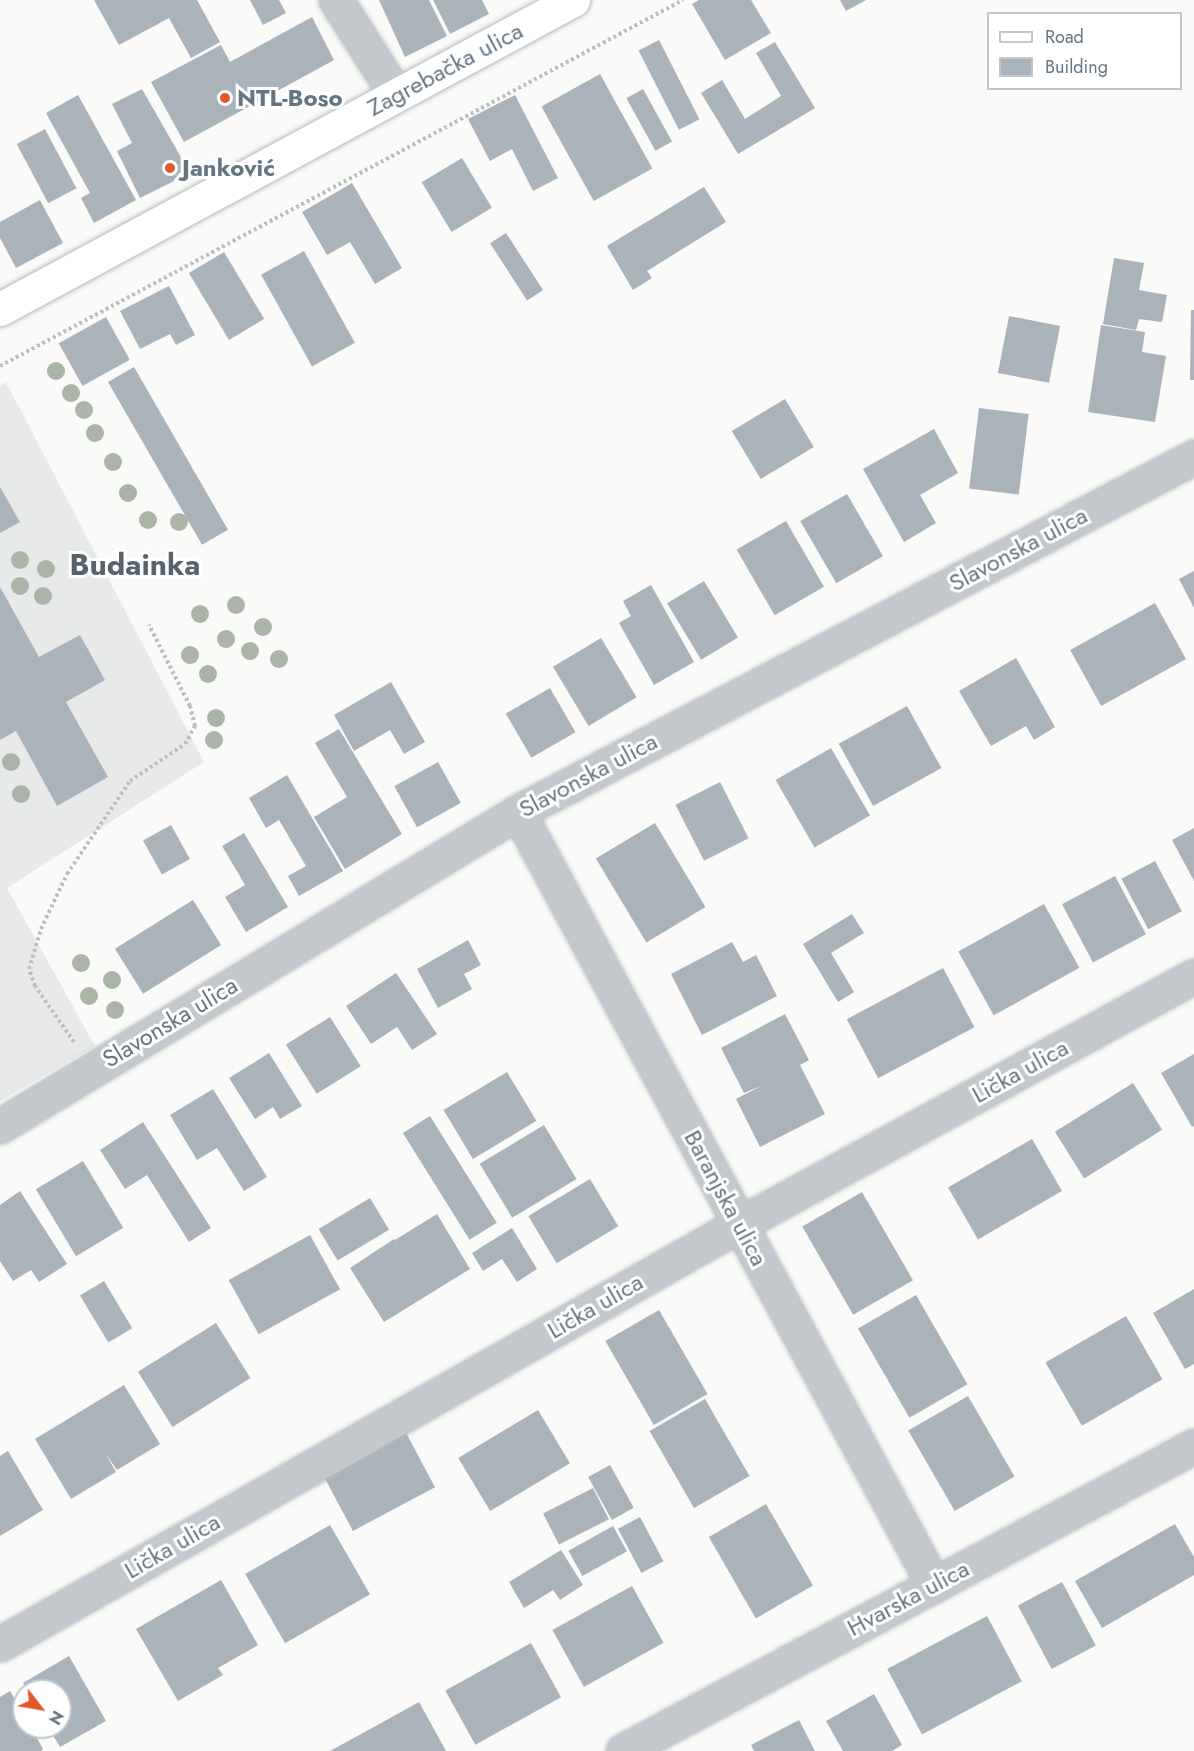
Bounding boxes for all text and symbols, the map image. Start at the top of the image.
legend [987,12,1182,90]
street label: Zagrebačka ulica [362,16,528,122]
text: Road [1045,24,1084,50]
text: Building [1045,54,1108,80]
place label: NTL-Boso [237,84,343,112]
marker: NTL-Boso [218,91,232,105]
place label: Janković [182,154,275,182]
marker: Janković [163,161,177,175]
street label: Slavonska ulica [944,501,1092,597]
district label: Budainka [70,547,200,583]
street label: Slavonska ulica [514,727,662,823]
street label: Slavonska ulica [97,970,243,1074]
street label: Lička ulica [967,1033,1073,1109]
street label: Baranjska ulica [678,1125,774,1271]
street label: Lička ulica [542,1267,648,1345]
street label: Lička ulica [119,1507,225,1585]
street label: Hvarska ulica [842,1554,974,1642]
north arrow [12,1679,72,1739]
text: N [43,1706,69,1729]

